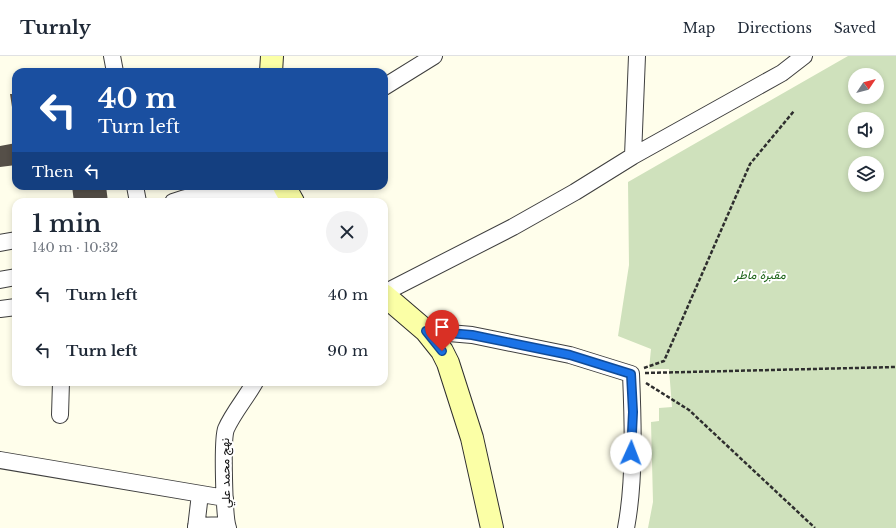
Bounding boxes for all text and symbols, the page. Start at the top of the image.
text: Turnly [20,16,91,39]
text: Map [683,19,715,37]
text: Directions [737,19,812,37]
text: Saved [834,19,876,37]
north arrow [848,68,884,104]
map controls [848,68,884,192]
text: 40 m [98,81,176,116]
icon: left [32,84,84,136]
button: sound [848,112,884,148]
text: Turn left [98,116,180,138]
button: layers [848,156,884,192]
icon: left [81,160,103,182]
text: Then [32,162,73,181]
text: 1 min [32,209,101,238]
button: close [326,211,368,253]
text: 140 m · 10:32 [32,239,118,256]
park label: مقبرة ماطر [733,267,786,283]
icon: left [32,283,54,305]
text: Turn left [66,285,137,304]
text: 40 m [328,285,368,304]
pin [425,310,459,351]
icon: arrive [431,316,453,338]
icon: left [32,339,54,361]
text: Turn left [66,341,137,360]
text: 90 m [327,341,368,360]
position arrow [610,432,652,474]
street label: نهج محمد علي [217,438,236,508]

